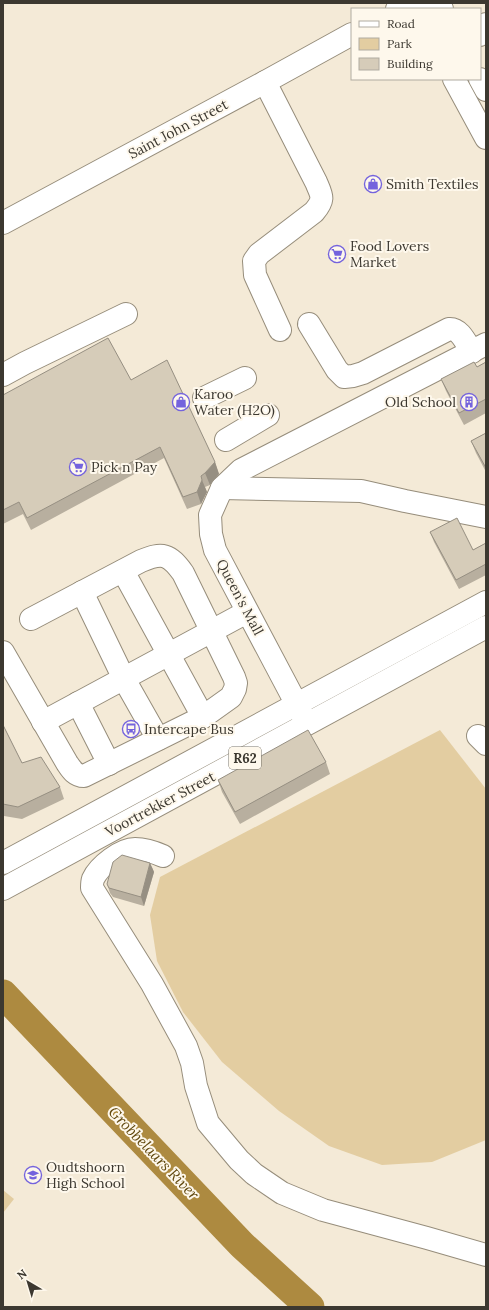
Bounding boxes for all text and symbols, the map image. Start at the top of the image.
legend [351,8,481,80]
text: Road [387,16,415,31]
text: Park [387,36,413,51]
text: Building [387,56,433,71]
street label: Saint John Street [125,95,231,163]
shop icon: Smith Textiles [363,174,383,194]
place label: Smith Textiles [386,175,478,193]
place label: Food Lovers Market [350,237,429,271]
supermarket icon: Food Lovers Market [327,244,347,264]
place label: Karoo Water (H2O) [194,385,275,419]
shop icon: Karoo Water (H2O) [171,392,191,412]
building icon: Old School [459,392,479,412]
place label: Old School [385,393,456,411]
supermarket icon: Pick n Pay [68,457,88,477]
place label: Pick n Pay [91,458,158,476]
street label: Queen's Mall [212,556,268,638]
bus stop icon: Intercape Bus [121,719,141,739]
place label: Intercape Bus [144,720,234,738]
road number: R62 [229,747,261,769]
street label: Voortrekker Street [101,767,219,841]
water label: Grobbelaars River [105,1102,203,1204]
place label: Oudtshoorn High School [46,1158,126,1192]
school or university icon: Oudtshoorn High School [23,1165,43,1185]
north arrow [8,1262,48,1302]
text: N [14,1266,30,1282]

